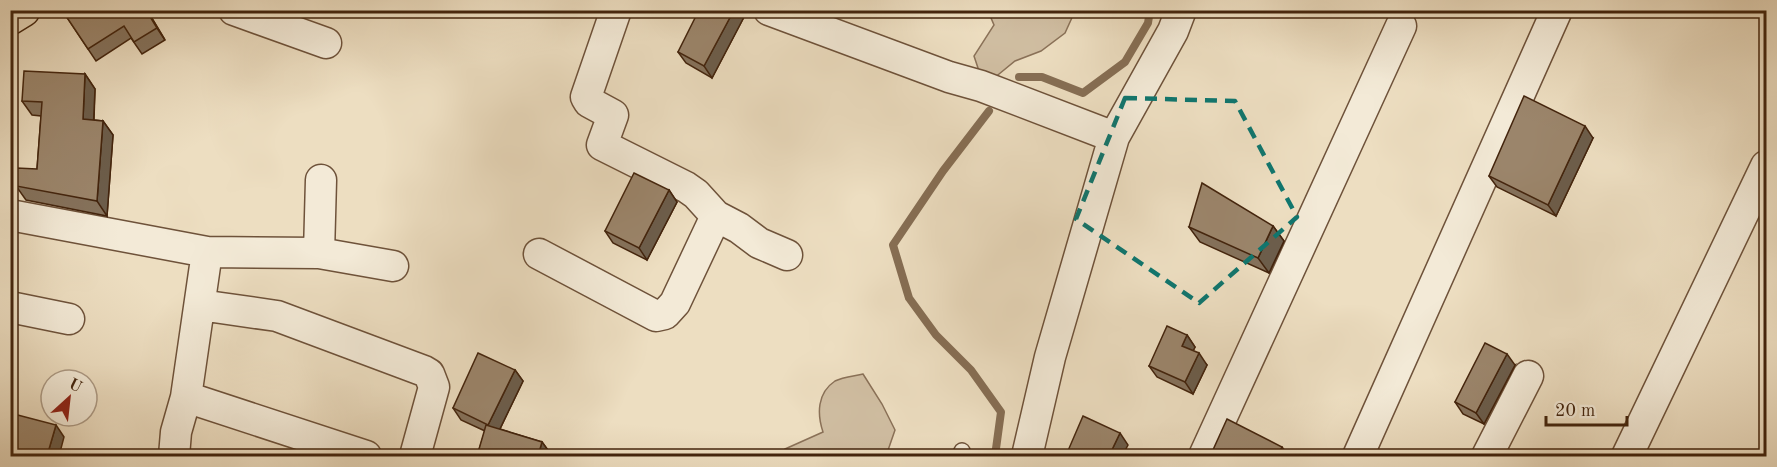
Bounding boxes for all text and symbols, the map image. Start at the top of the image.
north arrow [39,368,99,428]
text: U [66,376,84,397]
scale bar [1546,389,1627,427]
text: 20 m [1555,402,1595,420]

